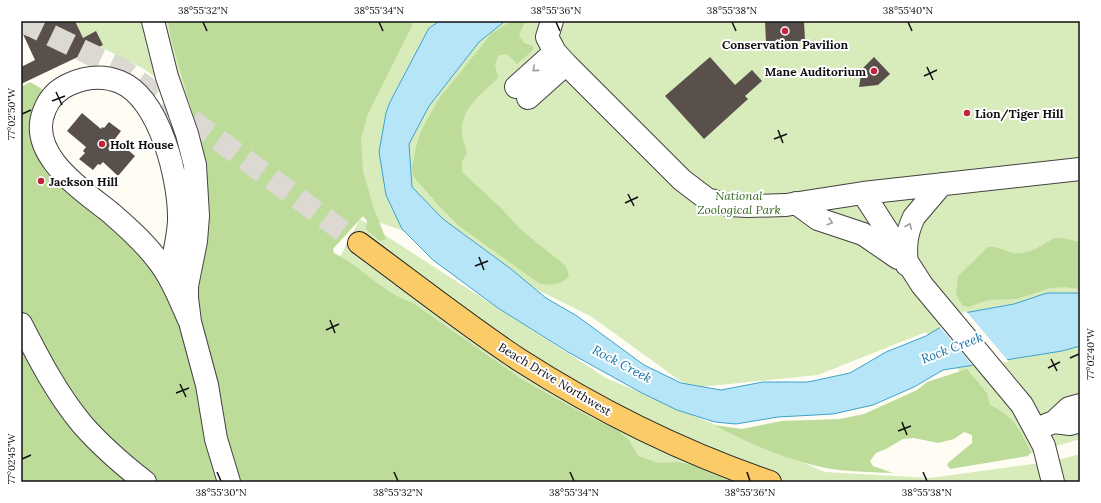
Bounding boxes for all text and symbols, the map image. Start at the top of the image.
text: 38°55'32"N [178,4,228,17]
text: 38°55'34"N [354,4,404,17]
text: 38°55'36"N [531,4,582,17]
text: 38°55'38"N [707,4,758,17]
text: 38°55'40"N [883,4,934,17]
marker: Conservation Pavilion [780,26,790,36]
place label: Conservation Pavilion [722,37,848,52]
place label: Mane Auditorium [765,64,866,79]
one-way arrow [533,65,540,72]
marker: Mane Auditorium [869,66,879,76]
text: 77°02'50"W [5,87,18,140]
place label: Lion/Tiger Hill [975,106,1064,122]
marker: Lion/Tiger Hill [962,108,972,118]
place label: Holt House [110,137,174,152]
marker: Holt House [97,139,107,149]
place label: Jackson Hill [49,174,118,189]
marker: Jackson Hill [36,176,46,186]
park label: National Zoological Park [697,188,781,217]
one-way arrow [826,217,833,226]
one-way arrow [905,223,913,230]
text: 77°02'40"W [1084,327,1097,380]
water label: Rock Creek [919,328,986,368]
street label: Beach Drive Northwest [496,339,615,419]
water label: Rock Creek [589,341,655,387]
text: 77°02'45"W [5,433,18,484]
text: 38°55'30"N [195,486,247,499]
text: 38°55'32"N [373,486,423,499]
text: 38°55'34"N [549,486,599,499]
text: 38°55'36"N [725,486,776,499]
text: 38°55'38"N [902,486,953,499]

